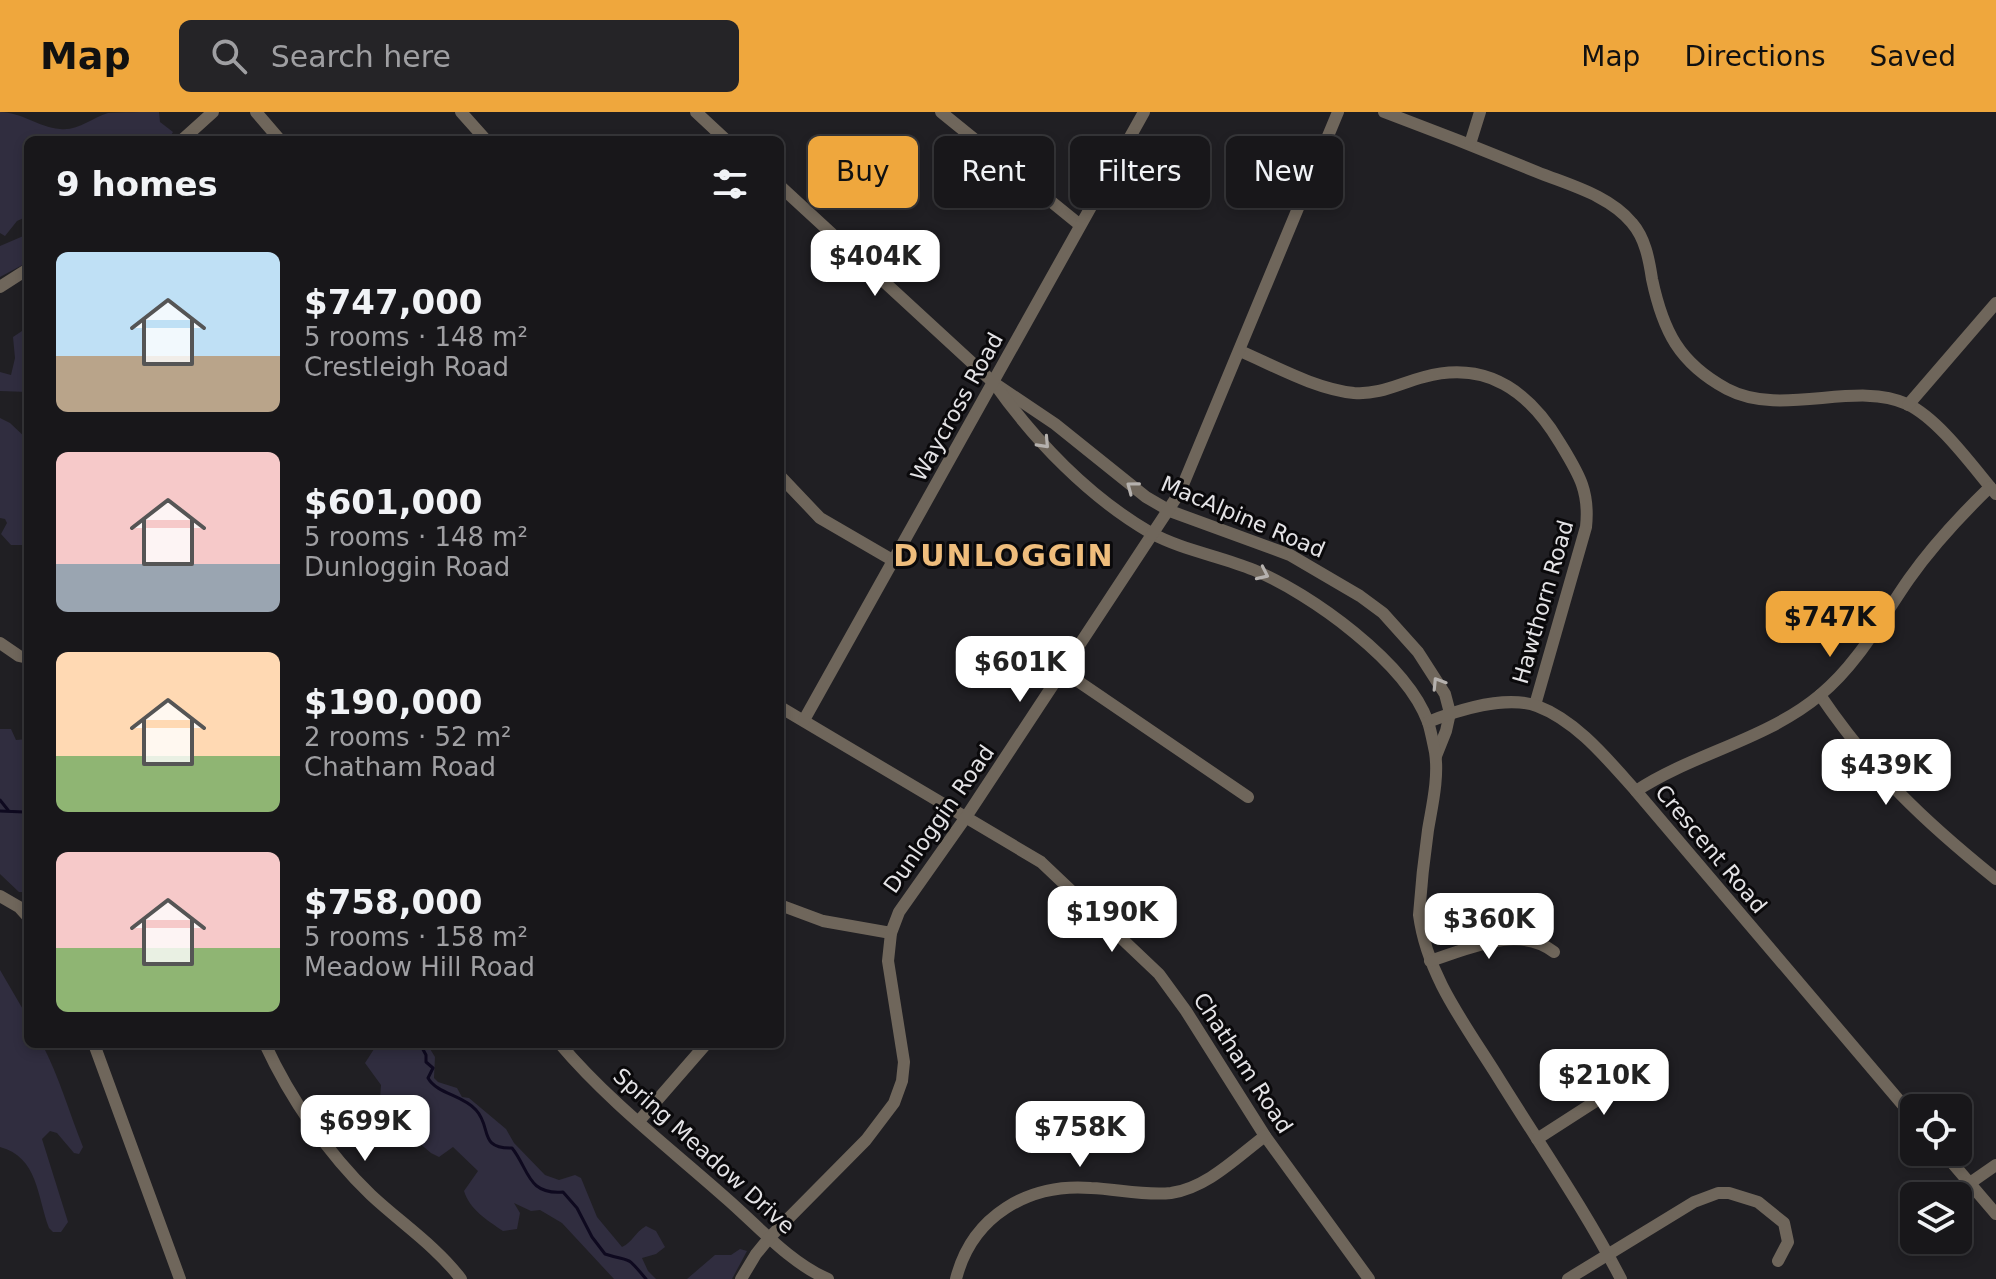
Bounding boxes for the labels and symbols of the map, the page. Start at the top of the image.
pin: $404K [819,230,931,298]
street label: Waycross Road [906,328,1008,486]
one-way arrow [1034,434,1048,449]
street label: MacAlpine Road [1157,471,1329,563]
one-way arrow [1126,482,1141,496]
street label: Hawthorn Road [1508,517,1578,687]
district label: DUNLOGGIN [893,538,1115,573]
one-way arrow [1255,564,1270,580]
pin: $747K [1774,591,1886,659]
pin: $601K [964,636,1076,704]
one-way arrow [1432,677,1448,692]
pin: $439K [1830,739,1942,807]
street label: Dunloggin Road [879,740,999,898]
street label: Crescent Road [1650,780,1772,918]
pin: $190K [1056,886,1168,954]
pin: $360K [1433,893,1545,961]
street label: Chatham Road [1188,988,1298,1138]
pin: $210K [1548,1049,1660,1117]
street label: Spring Meadow Drive [608,1063,800,1239]
pin: $699K [309,1095,421,1163]
pin: $758K [1024,1101,1136,1169]

